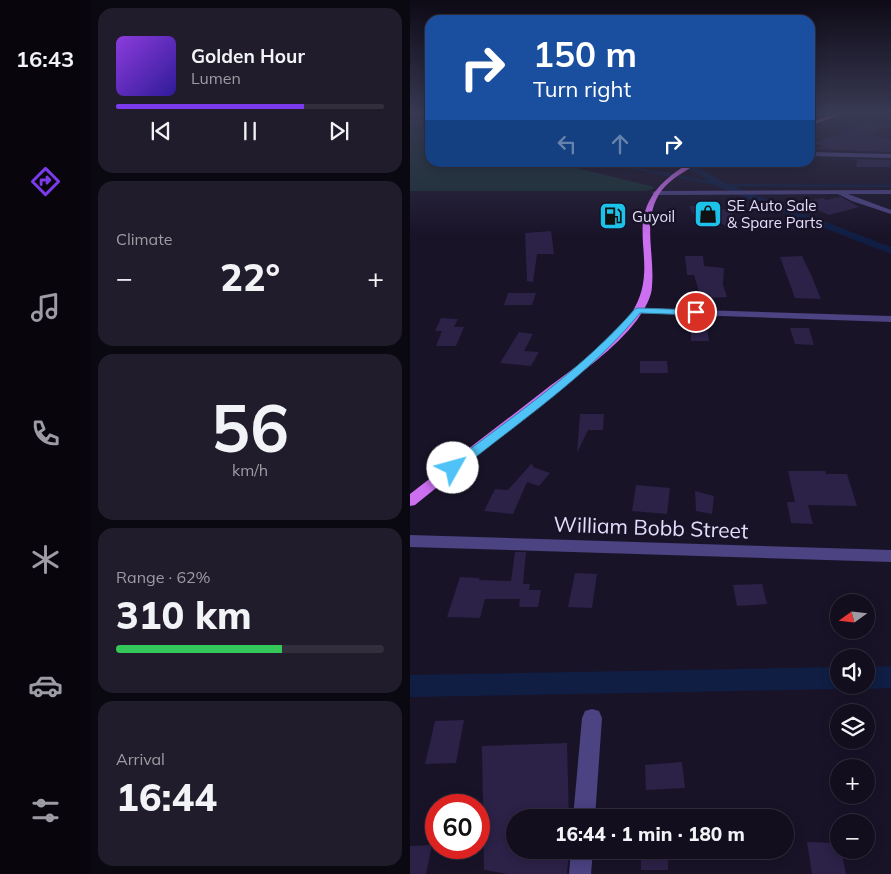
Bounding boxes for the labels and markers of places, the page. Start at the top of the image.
place label: SE Auto Sale & Spare Parts [727,196,823,232]
shop icon: SE Auto Sale & Spare Parts [693,199,723,229]
fuel station icon: Guyoil [598,201,628,231]
place label: Guyoil [632,207,675,226]
pin [675,291,717,333]

